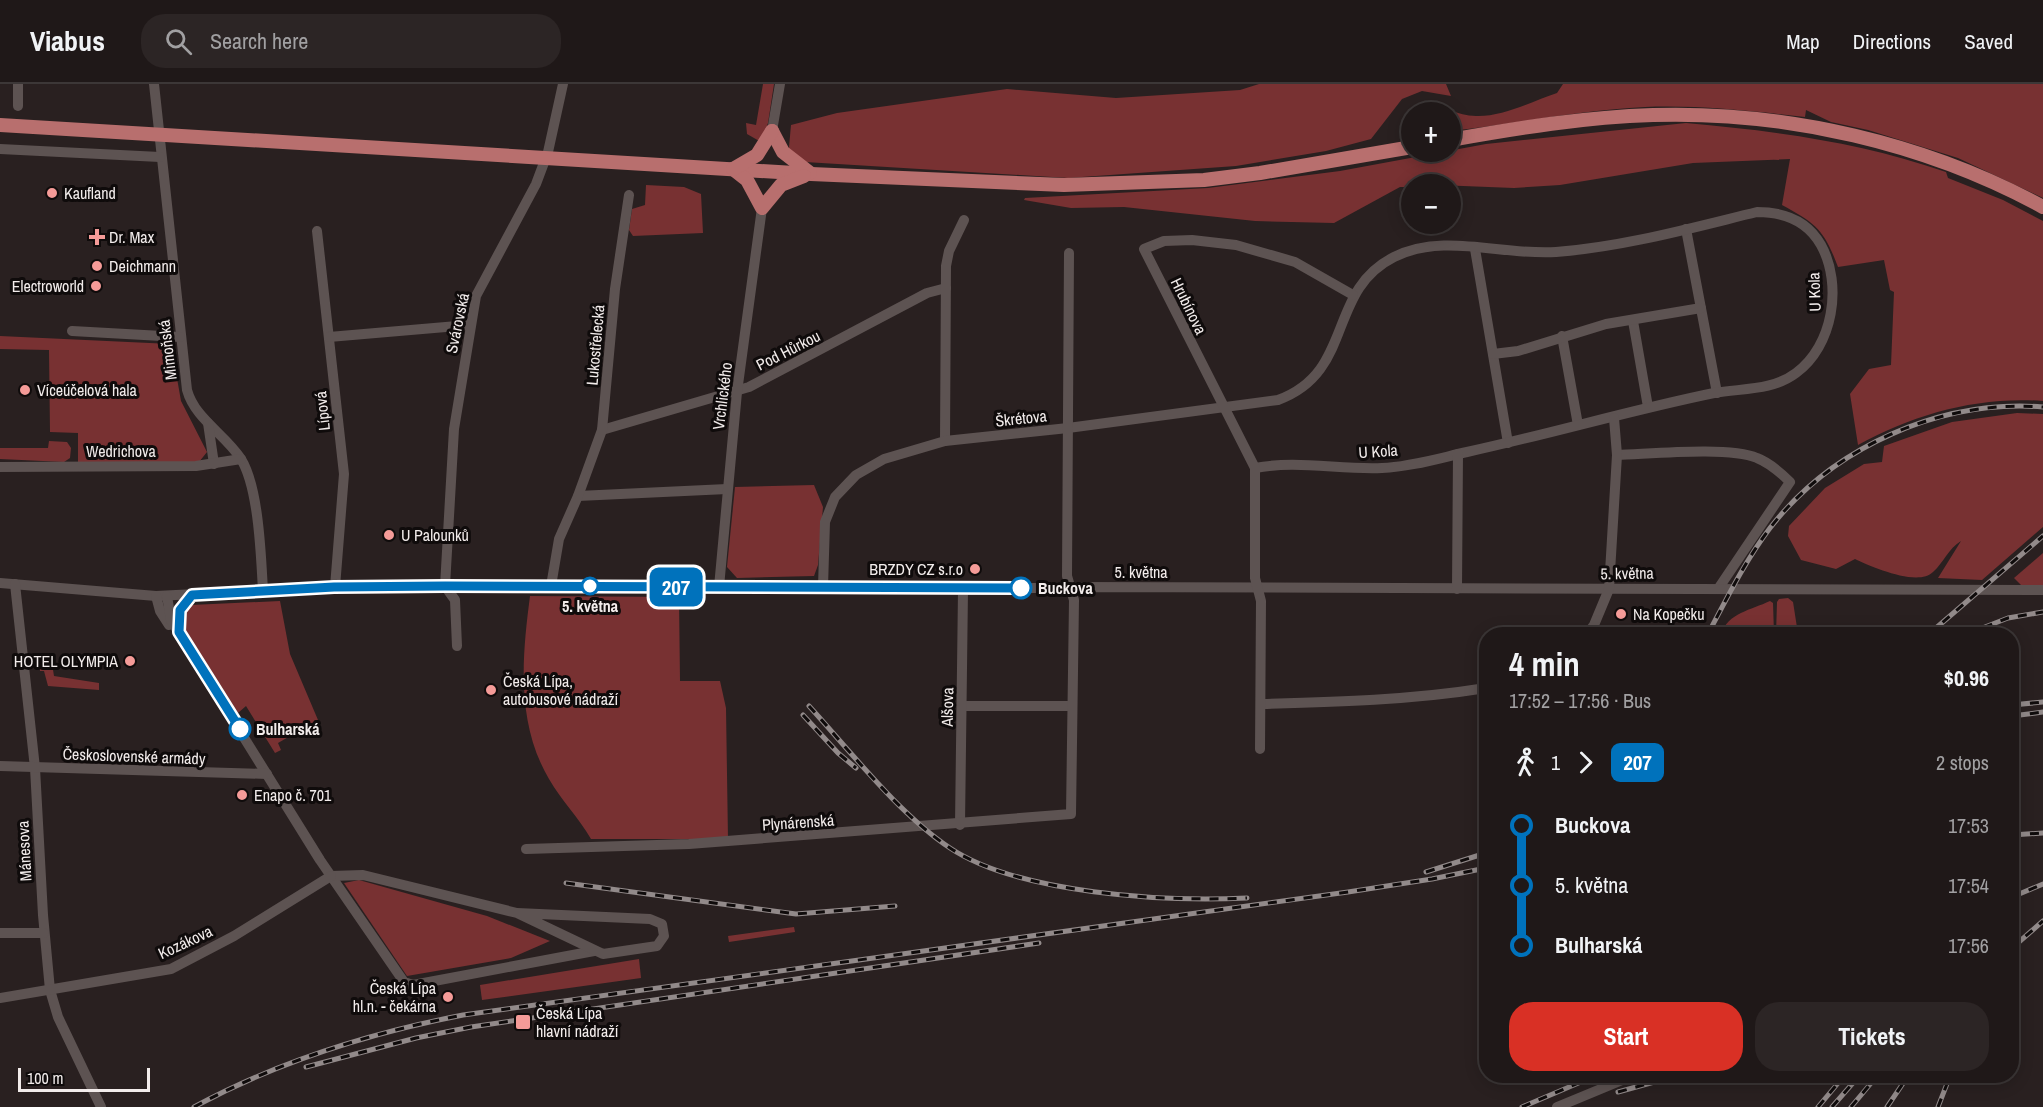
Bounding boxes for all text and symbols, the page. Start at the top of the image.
search box [141,14,561,68]
text: Viabus [30,22,105,60]
icon: search [162,25,195,58]
text: Search here [210,26,308,56]
text: Map [1786,27,1820,56]
text: Directions [1853,27,1931,56]
text: Saved [1964,27,2013,56]
map controls [1401,102,1461,234]
button: + [1401,102,1461,162]
button: − [1401,174,1461,234]
place label: Kaufland [64,182,116,204]
marker: Kaufland [45,186,59,200]
place label: Dr. Max [109,226,155,248]
marker: Dr. Max [90,230,104,244]
place label: Deichmann [109,255,176,277]
marker: Deichmann [90,259,104,273]
street label: U Kola [1802,271,1826,312]
street label: Hrubínova [1166,274,1212,339]
place label: Electroworld [12,275,84,297]
marker: Electroworld [89,279,103,293]
street label: Svárovská [440,290,474,355]
street label: Lukostřelecká [581,303,610,386]
street label: Mimoňská [152,318,182,381]
street label: Pod Hůrkou [752,324,824,376]
street label: Vrchlického [707,361,737,431]
place label: Víceúčelová hala [37,379,137,401]
marker: Víceúčelová hala [18,383,32,397]
street label: Lípová [309,390,335,432]
street label: Škrétova [994,404,1049,432]
street label: U Kola [1358,439,1399,463]
street label: Wedrichova [86,440,157,462]
place label: U Palounků [401,524,469,546]
marker: U Palounků [382,528,396,542]
place label: BRZDY CZ s.r.o [869,558,963,580]
street label: 5. května [1114,561,1168,583]
marker: BRZDY CZ s.r.o [968,562,982,576]
street label: 5. května [1600,562,1655,584]
line badge: 207 [642,568,710,606]
text: 207 [662,573,690,602]
marker: 5. května [581,577,599,595]
marker: Buckova [1010,577,1032,599]
place label: Buckova [1038,577,1093,599]
place label: 5. května [562,595,619,617]
place label: Na Kopečku [1633,603,1704,625]
marker: Na Kopečku [1614,607,1628,621]
text: 4 min [1509,642,1580,686]
place label: HOTEL OLYMPIA [14,650,118,672]
marker: HOTEL OLYMPIA [123,654,137,668]
text: $0.96 [1944,663,1989,693]
place label: Česká Lípa, autobusové nádraží [503,670,619,710]
marker: Česká Lípa, autobusové nádraží [484,683,498,697]
street label: Alšova [936,686,958,728]
text: 17:52 – 17:56 · Bus [1509,687,1651,714]
marker: Bulharská [229,718,251,740]
place label: Bulharská [256,718,320,740]
street label: Československé armády [62,743,206,770]
icon: walk [1509,746,1542,779]
icon: forward [1569,746,1602,779]
text: 207 [1623,748,1652,777]
text: 1 [1551,749,1560,776]
text: 2 stops [1936,749,1989,776]
place label: Enapo č. 701 [254,784,332,806]
marker: Enapo č. 701 [235,788,249,802]
street label: Plynárenská [761,808,835,835]
text: Buckova [1555,810,1630,840]
text: 17:53 [1948,812,1989,839]
street label: Mánesova [11,820,37,882]
text: 5. května [1555,870,1628,900]
text: 17:54 [1948,872,1989,899]
street label: Kozákova [154,920,216,964]
text: Bulharská [1555,930,1642,960]
text: 17:56 [1948,932,1989,959]
place label: Česká Lípa hl.n. - čekárna [353,977,437,1017]
marker: Česká Lípa hl.n. - čekárna [441,990,455,1004]
place label: Česká Lípa hlavní nádraží [536,1002,619,1042]
button: Start [1509,1002,1743,1071]
button: Tickets [1755,1002,1989,1071]
marker: Česká Lípa hlavní nádraží [514,1013,532,1031]
scale bar [18,1065,150,1092]
text: 100 m [27,1067,63,1089]

